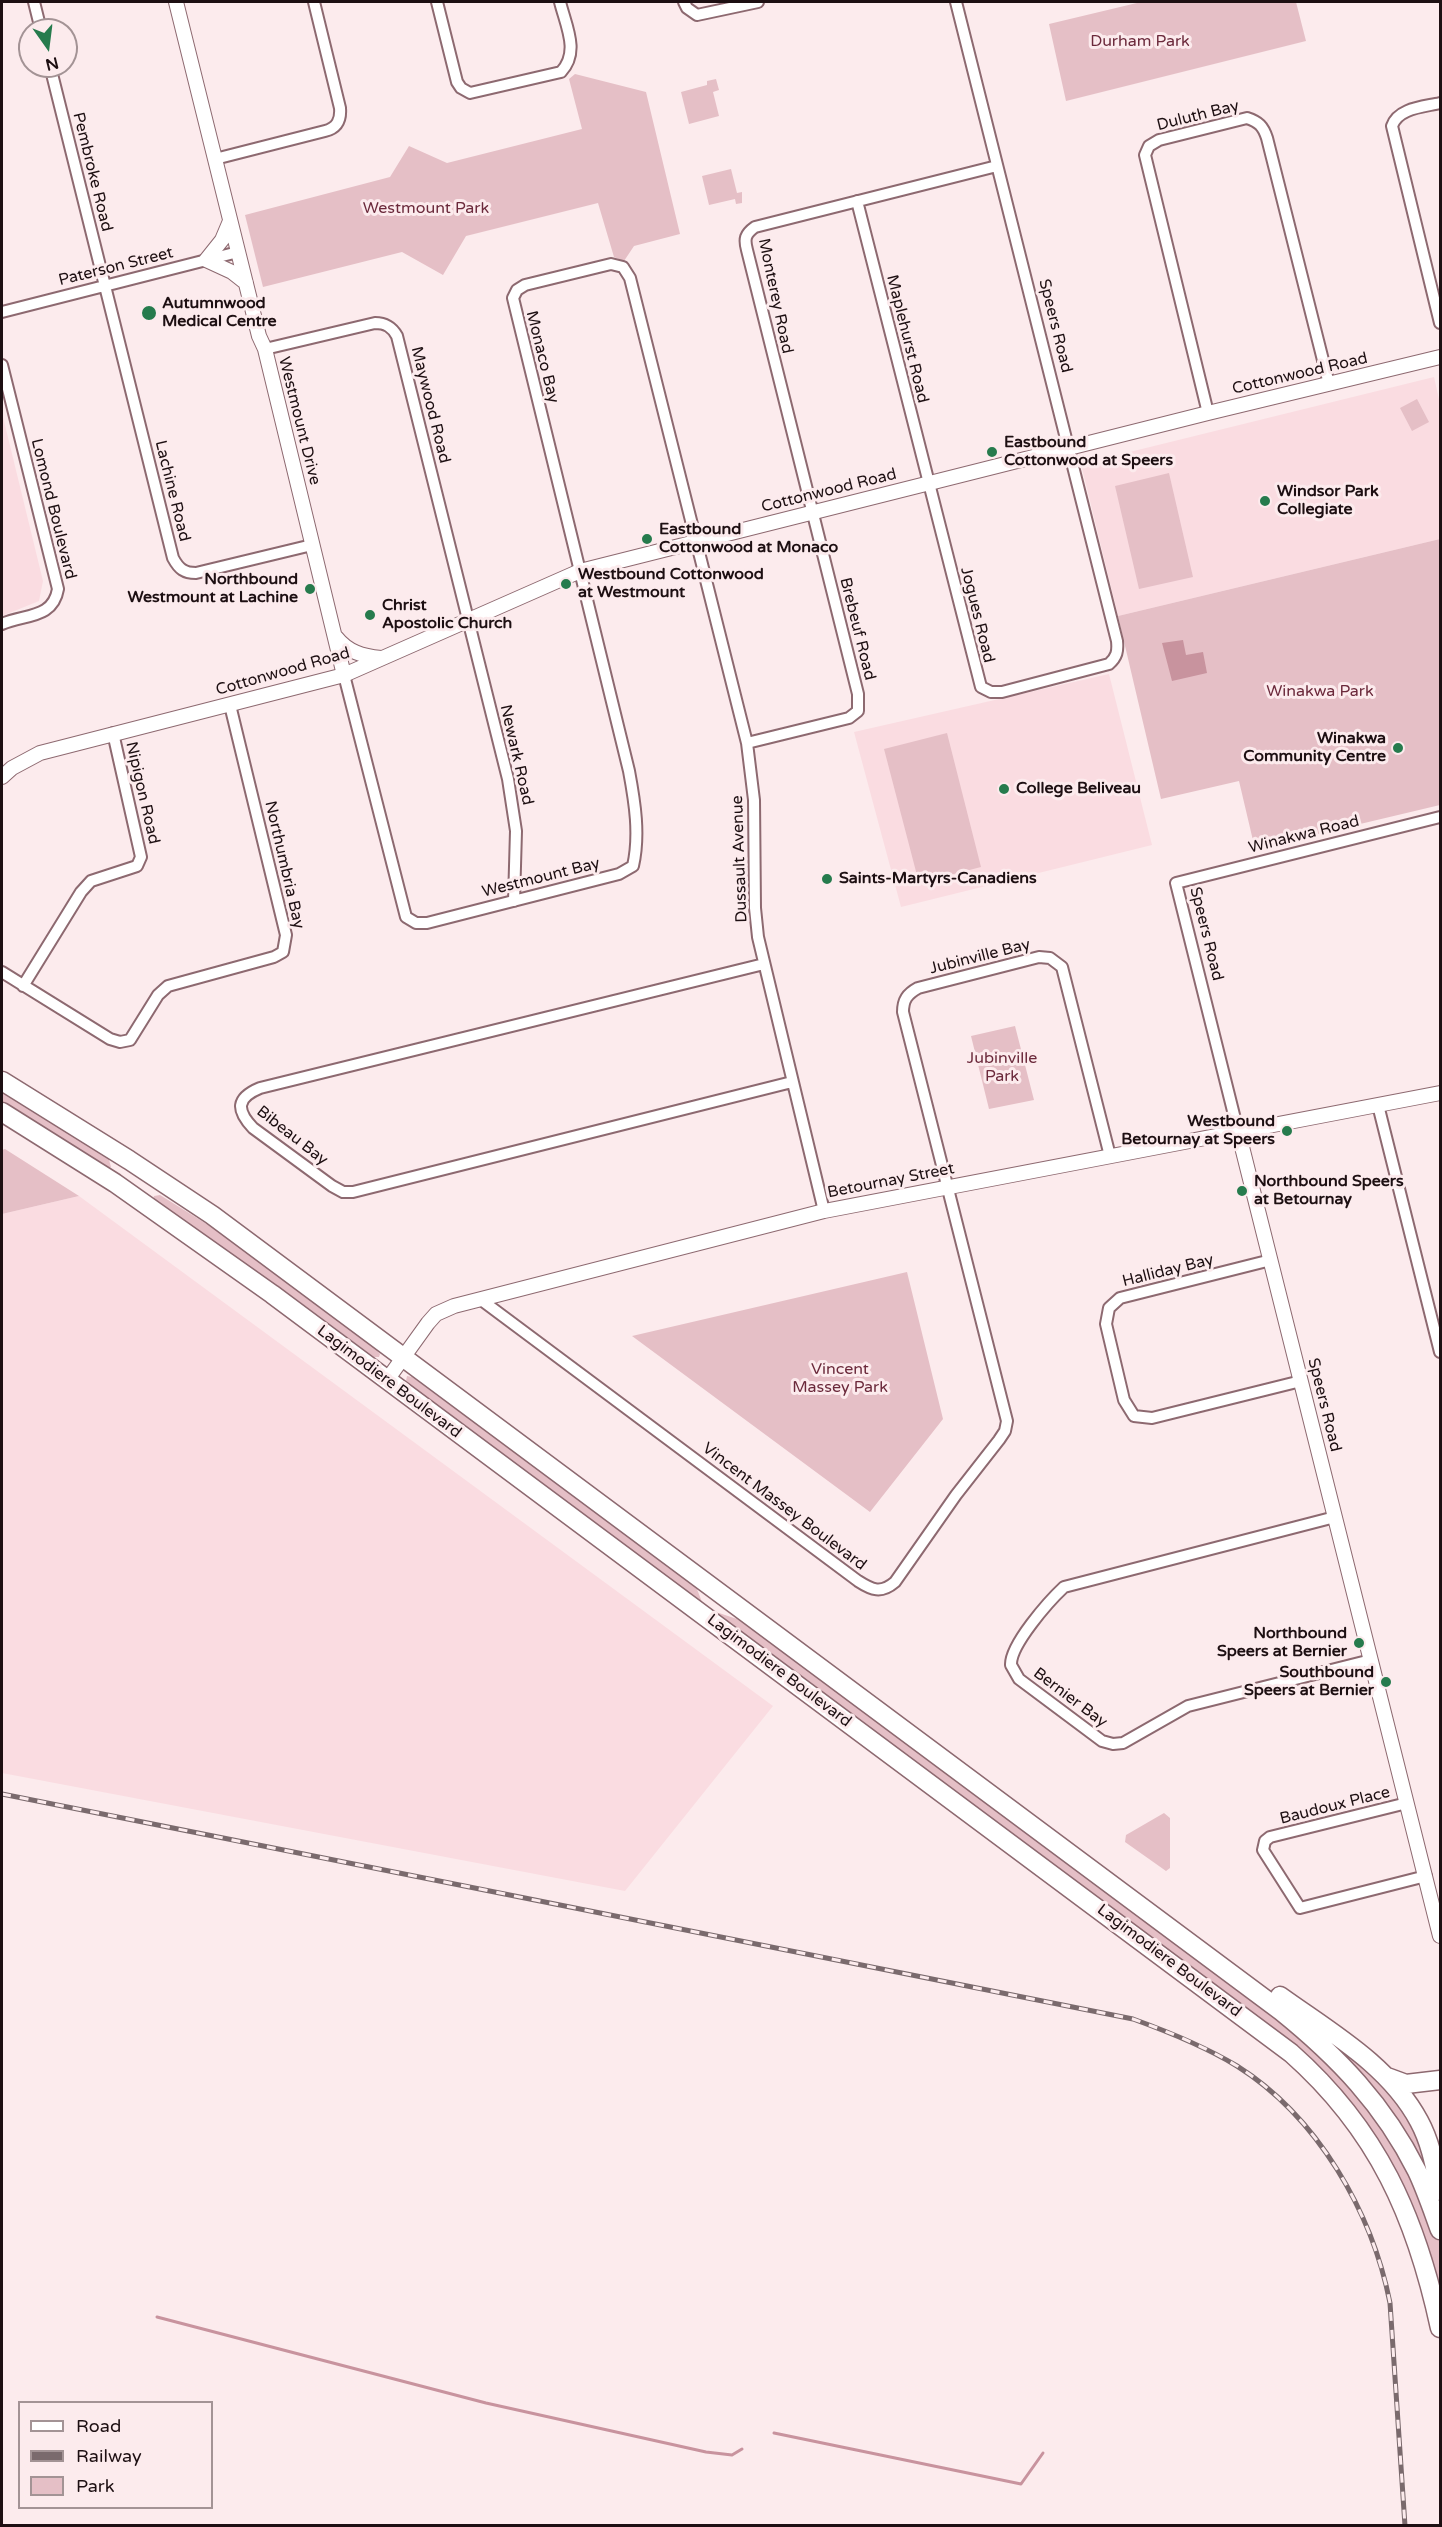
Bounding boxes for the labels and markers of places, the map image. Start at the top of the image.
place label: Autumnwood Medical Centre [162,294,277,332]
marker: Autumnwood Medical Centre [140,304,158,322]
place label: Eastbound Cottonwood at Speers [1004,433,1173,471]
marker: Eastbound Cottonwood at Speers [985,445,999,459]
place label: Windsor Park Collegiate [1277,482,1379,520]
marker: Windsor Park Collegiate [1258,494,1272,508]
place label: Eastbound Cottonwood at Monaco [659,520,838,558]
marker: Eastbound Cottonwood at Monaco [640,532,654,546]
place label: Westbound Cottonwood at Westmount [578,565,764,603]
place label: Northbound Westmount at Lachine [127,570,298,608]
marker: Westbound Cottonwood at Westmount [559,577,573,591]
marker: Northbound Westmount at Lachine [303,582,317,596]
place label: Christ Apostolic Church [382,596,512,634]
marker: Christ Apostolic Church [363,608,377,622]
place label: Winakwa Community Centre [1243,729,1386,767]
marker: Winakwa Community Centre [1391,741,1405,755]
place label: College Beliveau [1016,779,1141,799]
marker: College Beliveau [997,782,1011,796]
place label: Saints-Martyrs-Canadiens [839,869,1037,889]
marker: Saints-Martyrs-Canadiens [820,872,834,886]
place label: Westbound Betournay at Speers [1121,1112,1275,1150]
marker: Westbound Betournay at Speers [1280,1124,1294,1138]
place label: Northbound Speers at Betournay [1254,1172,1404,1210]
marker: Northbound Speers at Betournay [1235,1184,1249,1198]
place label: Northbound Speers at Bernier [1217,1624,1347,1662]
marker: Northbound Speers at Bernier [1352,1636,1366,1650]
place label: Southbound Speers at Bernier [1244,1663,1374,1701]
marker: Southbound Speers at Bernier [1379,1675,1393,1689]

